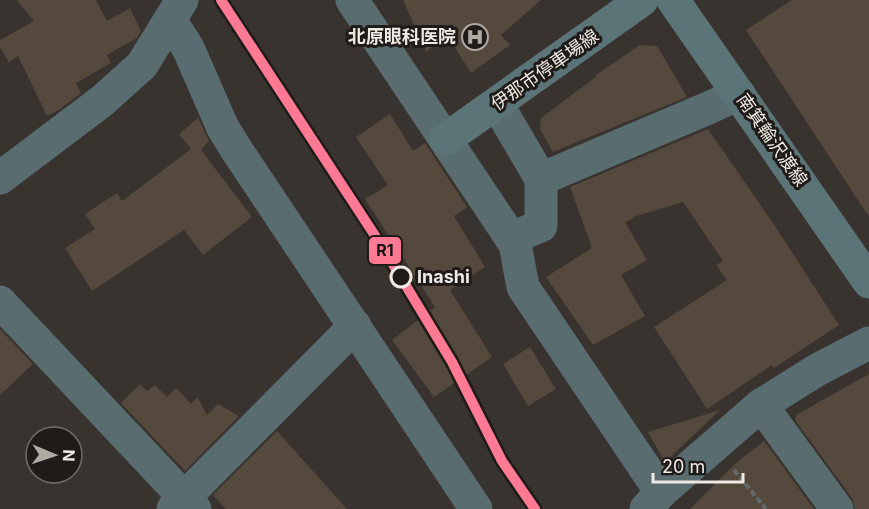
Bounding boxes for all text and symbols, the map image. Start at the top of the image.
hospital icon: 北原眼科医院 [460,22,490,52]
street label: 伊那市停車場線 [487,25,602,114]
place label: 北原眼科医院 [348,26,456,47]
street label: 南箕輪沢渡線 [733,89,812,190]
line badge: R1 [368,236,402,265]
text: R1 [376,240,394,260]
marker: Inashi [390,266,412,288]
place label: Inashi [417,266,470,287]
north arrow [24,425,84,485]
scale bar [653,446,743,484]
text: N [59,449,79,462]
text: 20 m [662,456,705,477]

